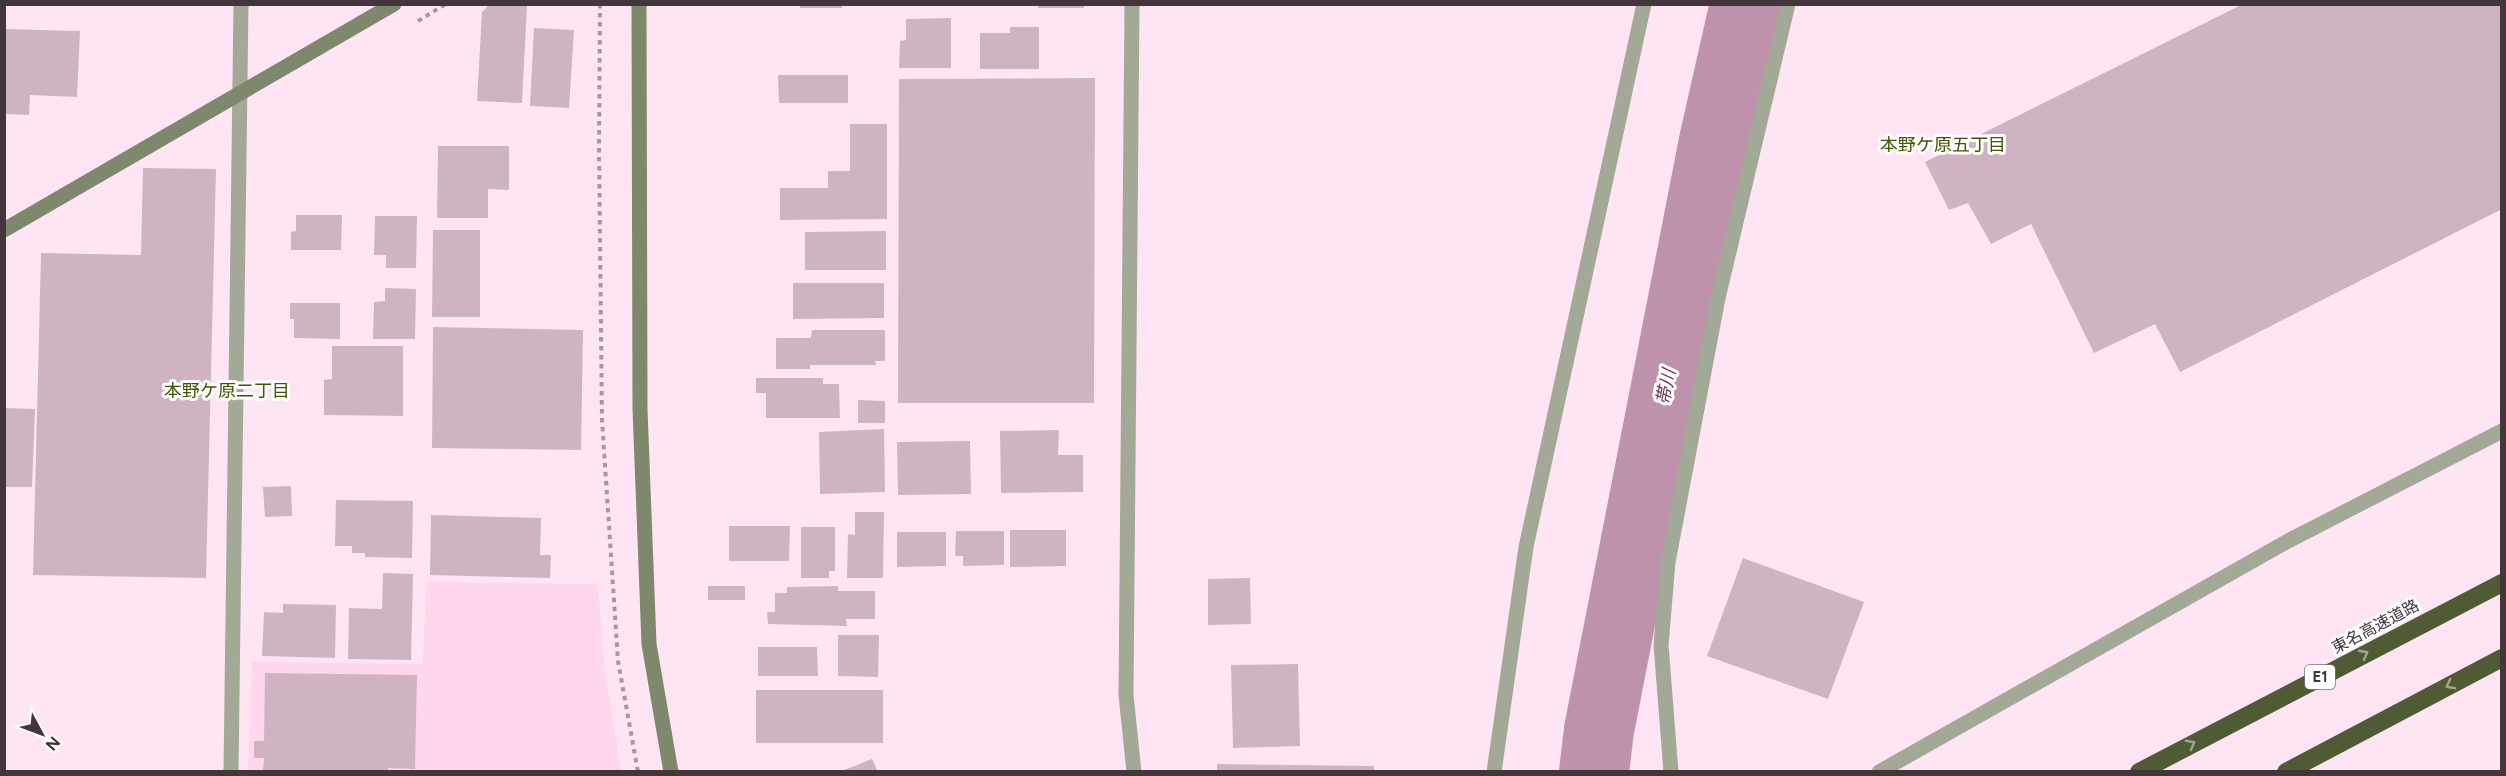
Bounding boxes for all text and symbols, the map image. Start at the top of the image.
district label: 本野ケ原五丁目 [1880,134,2006,156]
water label: 帯川 [1652,365,1681,407]
district label: 本野ケ原二丁目 [164,380,290,402]
street label: 東名高速道路 [2328,596,2422,657]
one-way arrow [2358,650,2368,661]
road number: E1 [2305,665,2335,689]
one-way arrow [2445,678,2456,689]
north arrow [12,704,72,764]
text: N [42,733,64,754]
one-way arrow [2185,740,2196,752]

